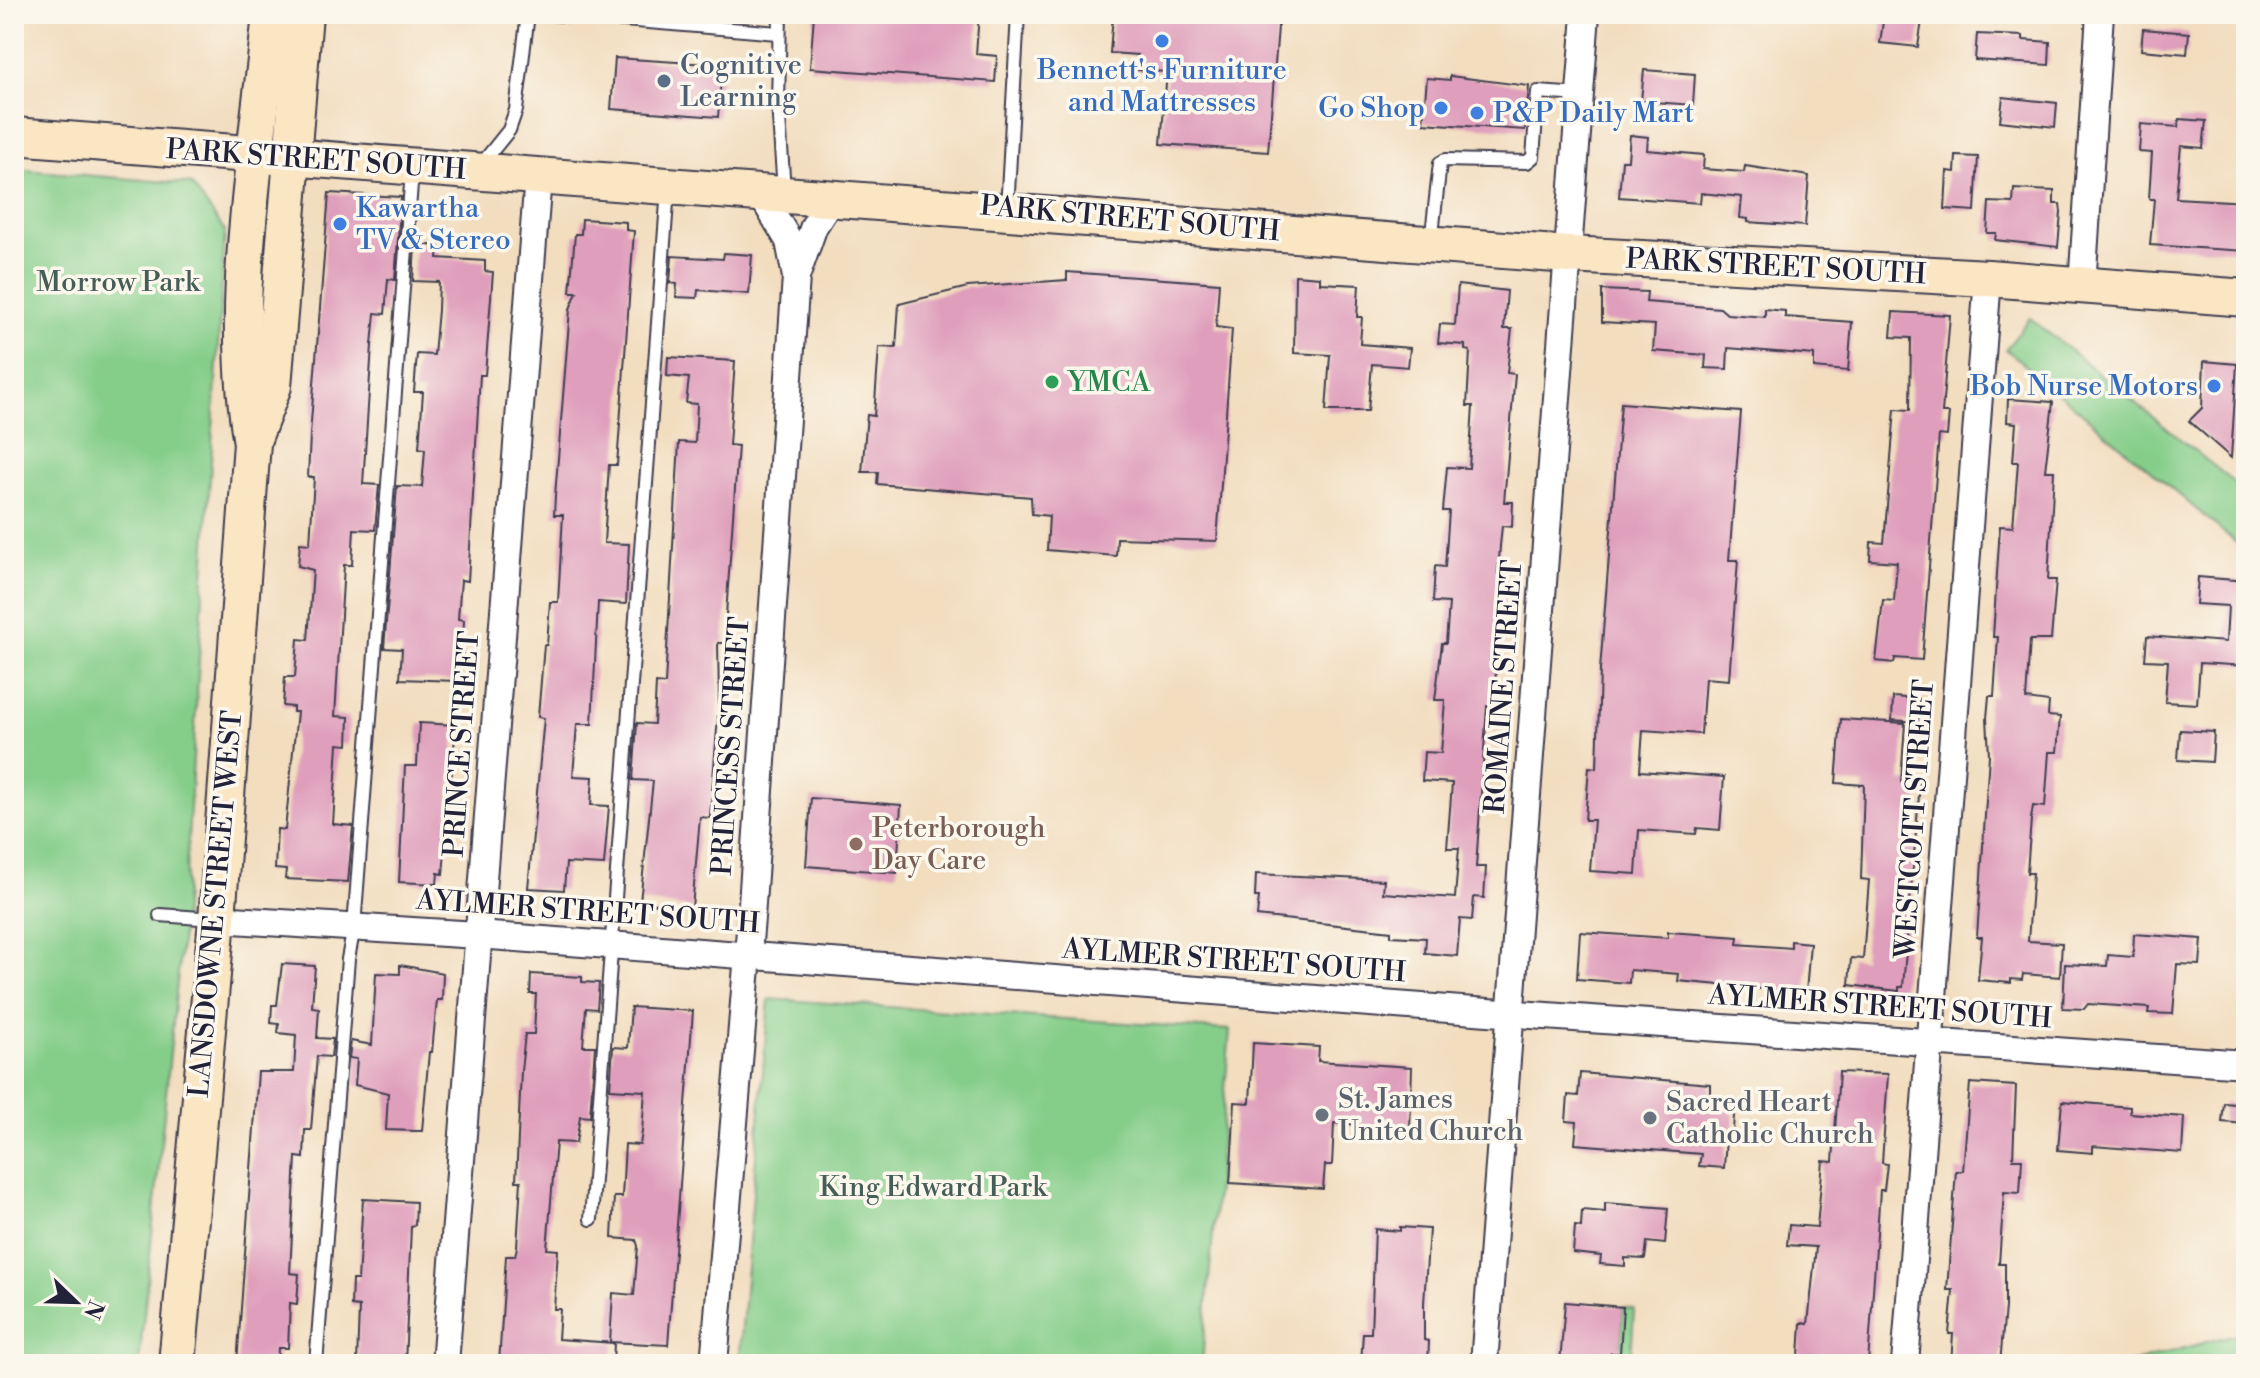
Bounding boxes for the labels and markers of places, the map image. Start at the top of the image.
marker: Bennett's Furniture and Mattresses [1153,32,1171,50]
place label: Cognitive Learning [680,48,802,115]
place label: Bennett's Furniture and Mattresses [1036,53,1287,120]
marker: Cognitive Learning [655,72,673,90]
place label: Go Shop [1318,91,1425,126]
place label: P&P Daily Mart [1493,96,1694,131]
marker: Go Shop [1432,99,1450,117]
marker: P&P Daily Mart [1468,104,1486,122]
place label: Kawartha TV & Stereo [356,191,511,258]
marker: Kawartha TV & Stereo [331,215,349,233]
place label: YMCA [1066,365,1151,400]
place label: Bob Nurse Motors [1969,369,2198,404]
marker: YMCA [1043,373,1061,391]
marker: Bob Nurse Motors [2205,377,2223,395]
place label: Peterborough Day Care [872,811,1046,878]
marker: Peterborough Day Care [847,835,865,853]
place label: St. James United Church [1338,1082,1524,1149]
place label: Sacred Heart Catholic Church [1666,1085,1874,1152]
marker: St. James United Church [1313,1106,1331,1124]
marker: Sacred Heart Catholic Church [1641,1109,1659,1127]

